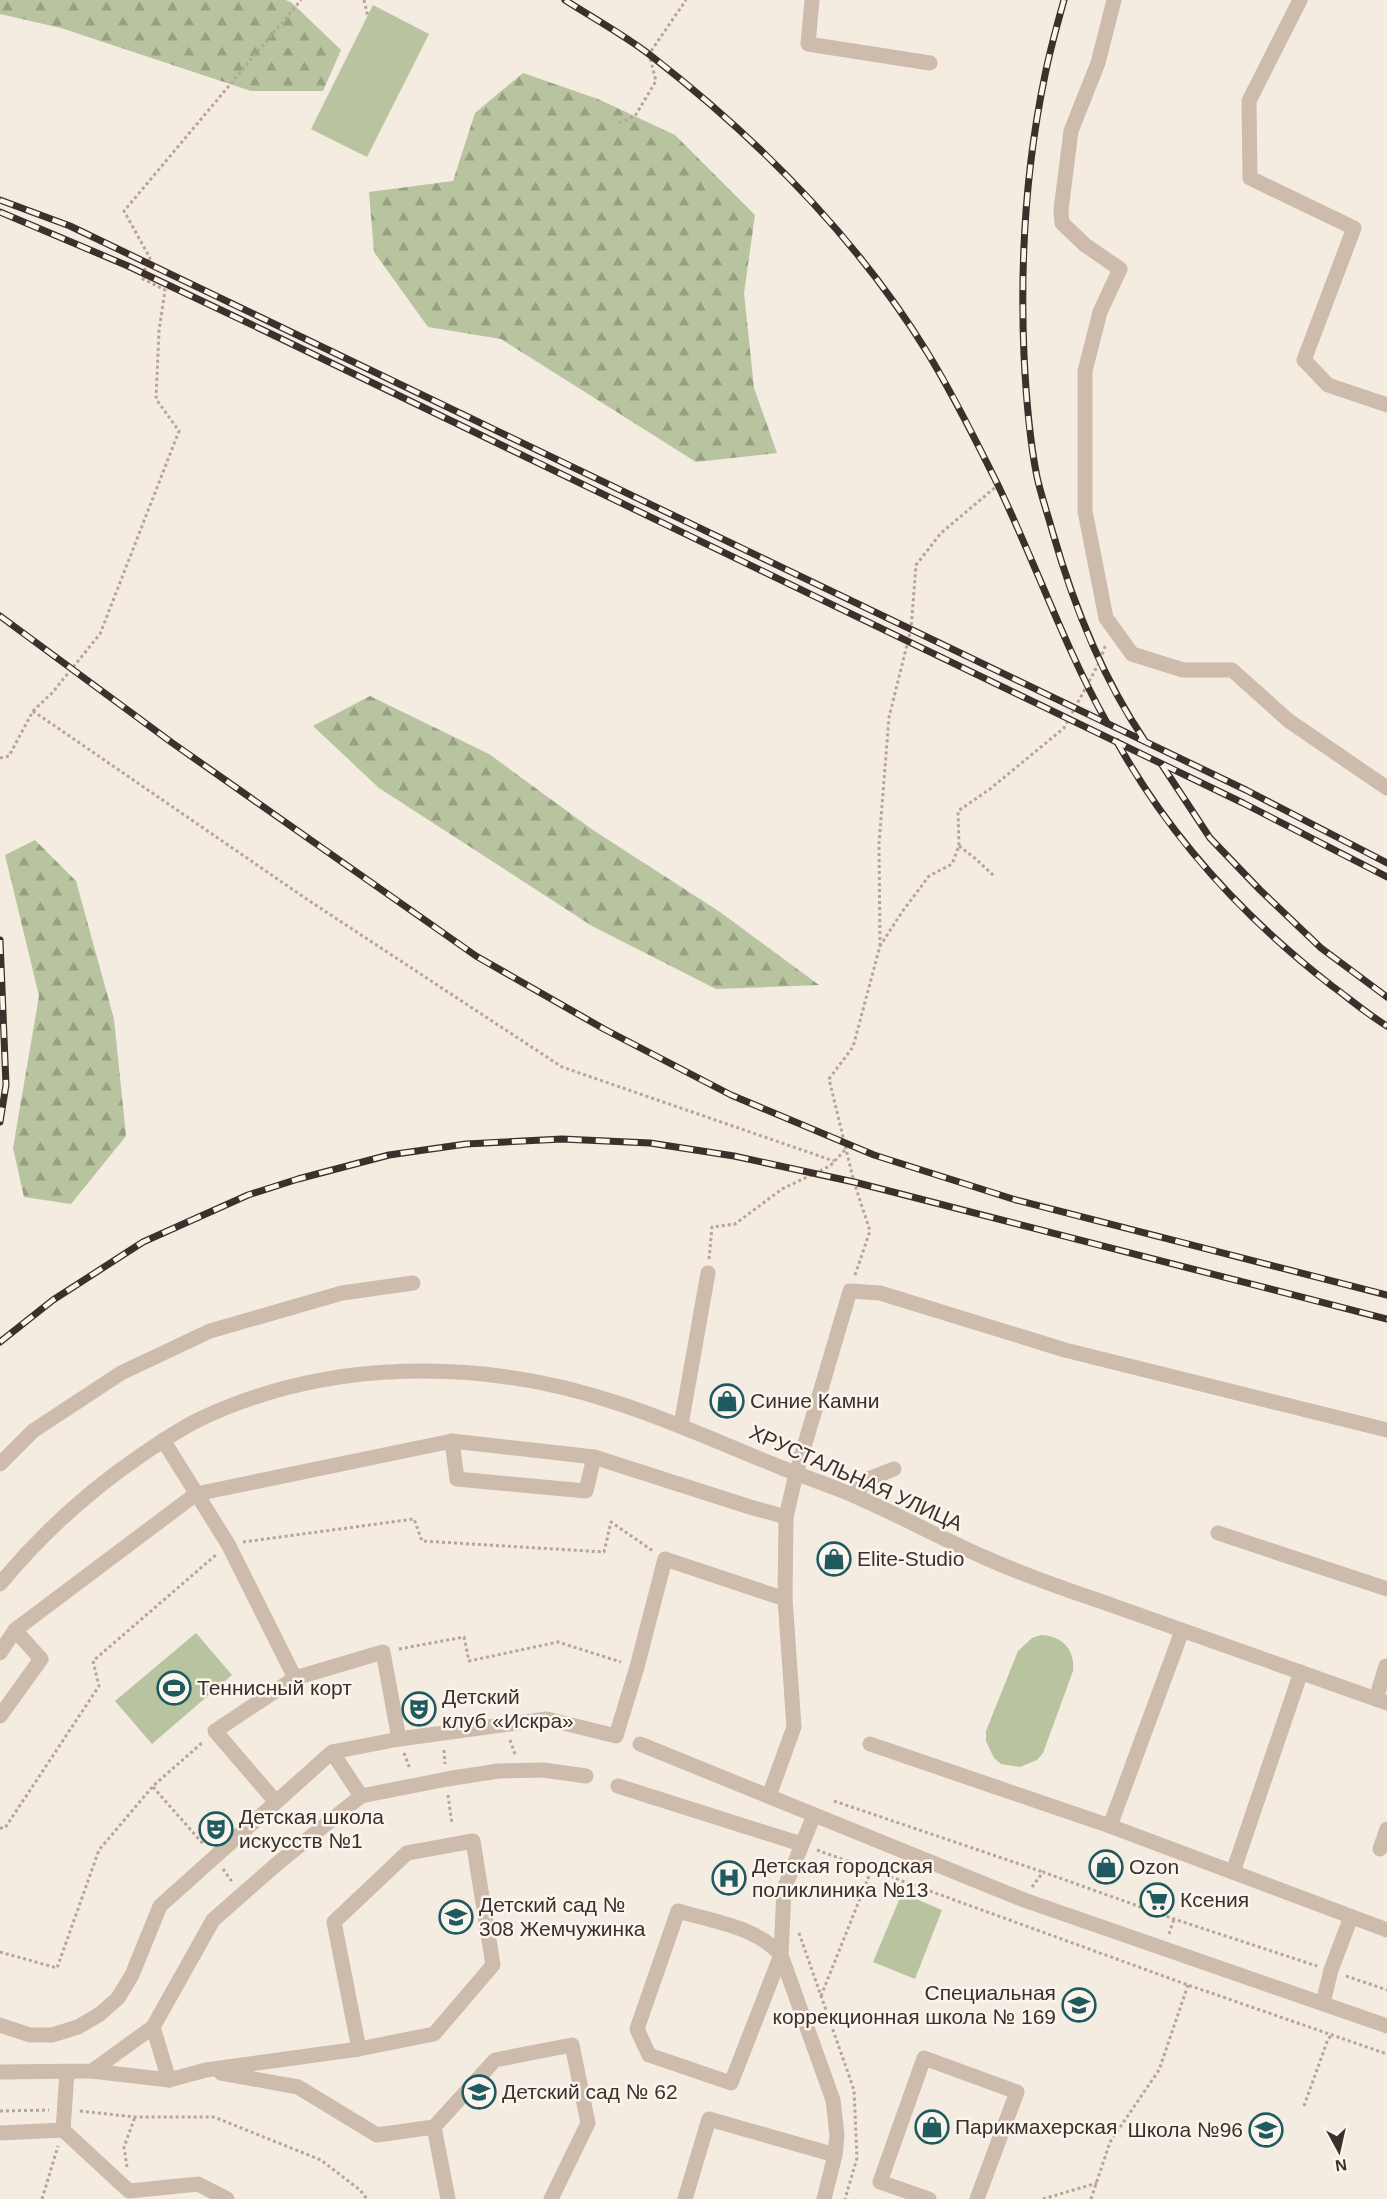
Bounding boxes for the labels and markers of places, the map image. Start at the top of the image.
shop icon: Синие Камни [709,1383,745,1419]
place label: Синие Камни [750,1389,879,1412]
shop icon: Elite-Studio [816,1541,852,1577]
place label: Elite-Studio [857,1547,964,1570]
sports icon: Теннисный корт [156,1670,192,1706]
place label: Теннисный корт [197,1676,352,1699]
place label: Детский клуб «Искра» [442,1685,574,1732]
theatre icon: Детский клуб «Искра» [401,1691,437,1727]
place label: Детская школа искусств №1 [239,1805,384,1852]
theatre icon: Детская школа искусств №1 [198,1811,234,1847]
shop icon: Ozon [1088,1849,1124,1885]
place label: Детская городская поликлиника №13 [752,1854,933,1901]
place label: Ozon [1129,1855,1179,1878]
hospital icon: Детская городская поликлиника №13 [711,1860,747,1896]
supermarket icon: Ксения [1139,1882,1175,1918]
place label: Ксения [1180,1888,1249,1911]
place label: Детский сад № 308 Жемчужинка [479,1893,646,1940]
school or university icon: Детский сад № 308 Жемчужинка [438,1899,474,1935]
place label: Специальная коррекционная школа № 169 [773,1981,1056,2028]
school or university icon: Специальная коррекционная школа № 169 [1061,1987,1097,2023]
school or university icon: Детский сад № 62 [461,2074,497,2110]
place label: Детский сад № 62 [502,2080,678,2103]
shop icon: Парикмахерская [914,2109,950,2145]
school or university icon: Школа №96 [1248,2112,1284,2148]
place label: Парикмахерская [955,2115,1117,2138]
place label: Школа №96 [1127,2118,1243,2141]

